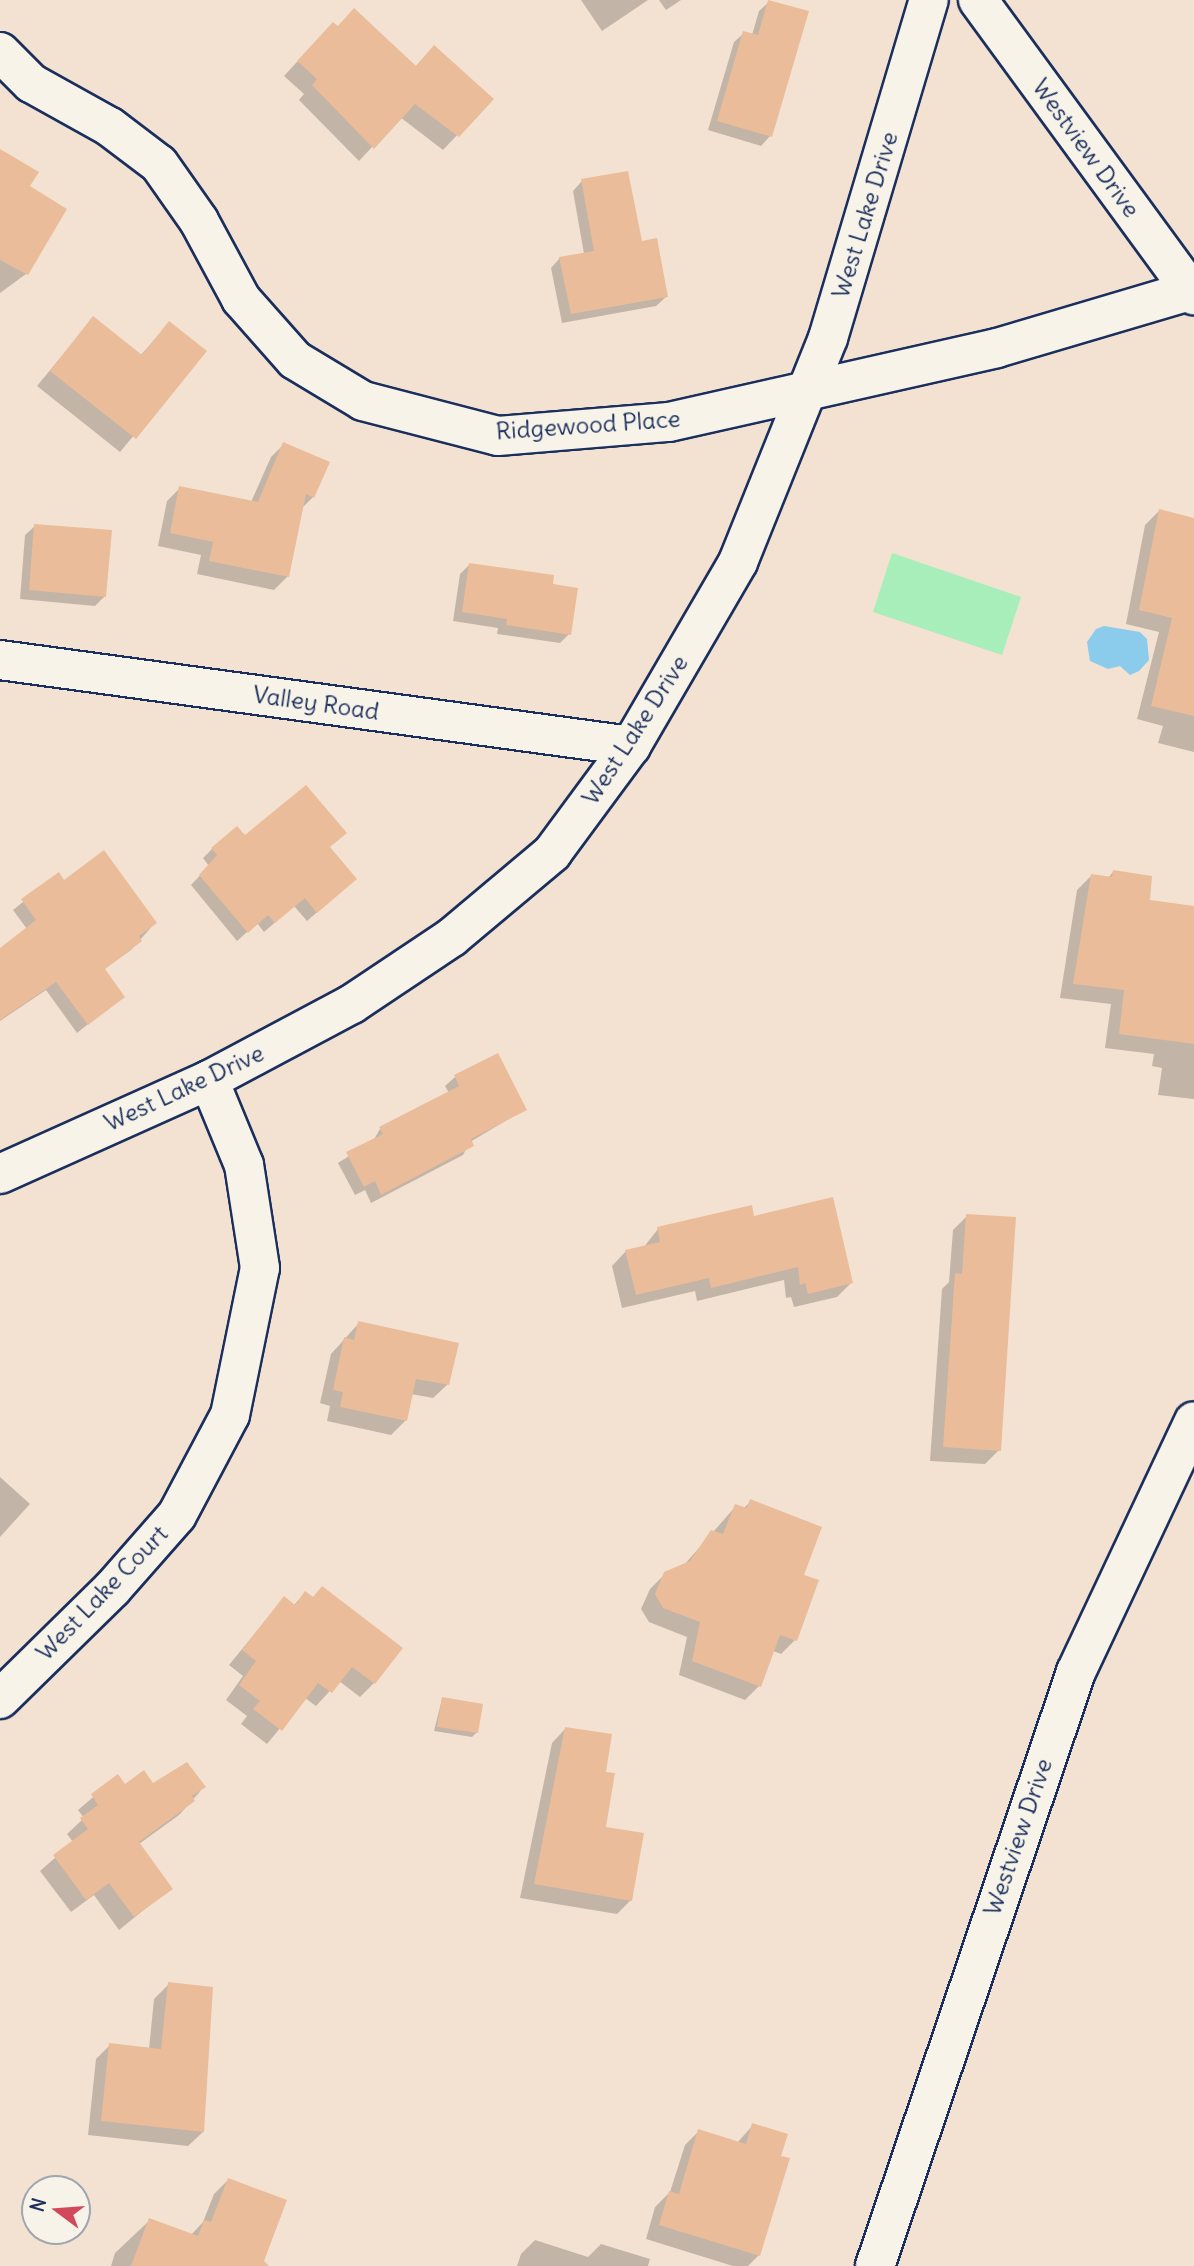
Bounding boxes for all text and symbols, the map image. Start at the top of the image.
street label: Westview Drive [1026,73,1146,223]
street label: West Lake Drive [826,128,904,302]
street label: Ridgewood Place [495,404,681,446]
street label: West Lake Drive [576,650,694,810]
street label: Valley Road [251,680,381,726]
street label: West Lake Drive [100,1038,268,1138]
street label: West Lake Court [30,1519,174,1667]
street label: Westview Drive [978,1755,1058,1919]
north arrow [21,2175,91,2245]
text: N [24,2195,51,2214]

